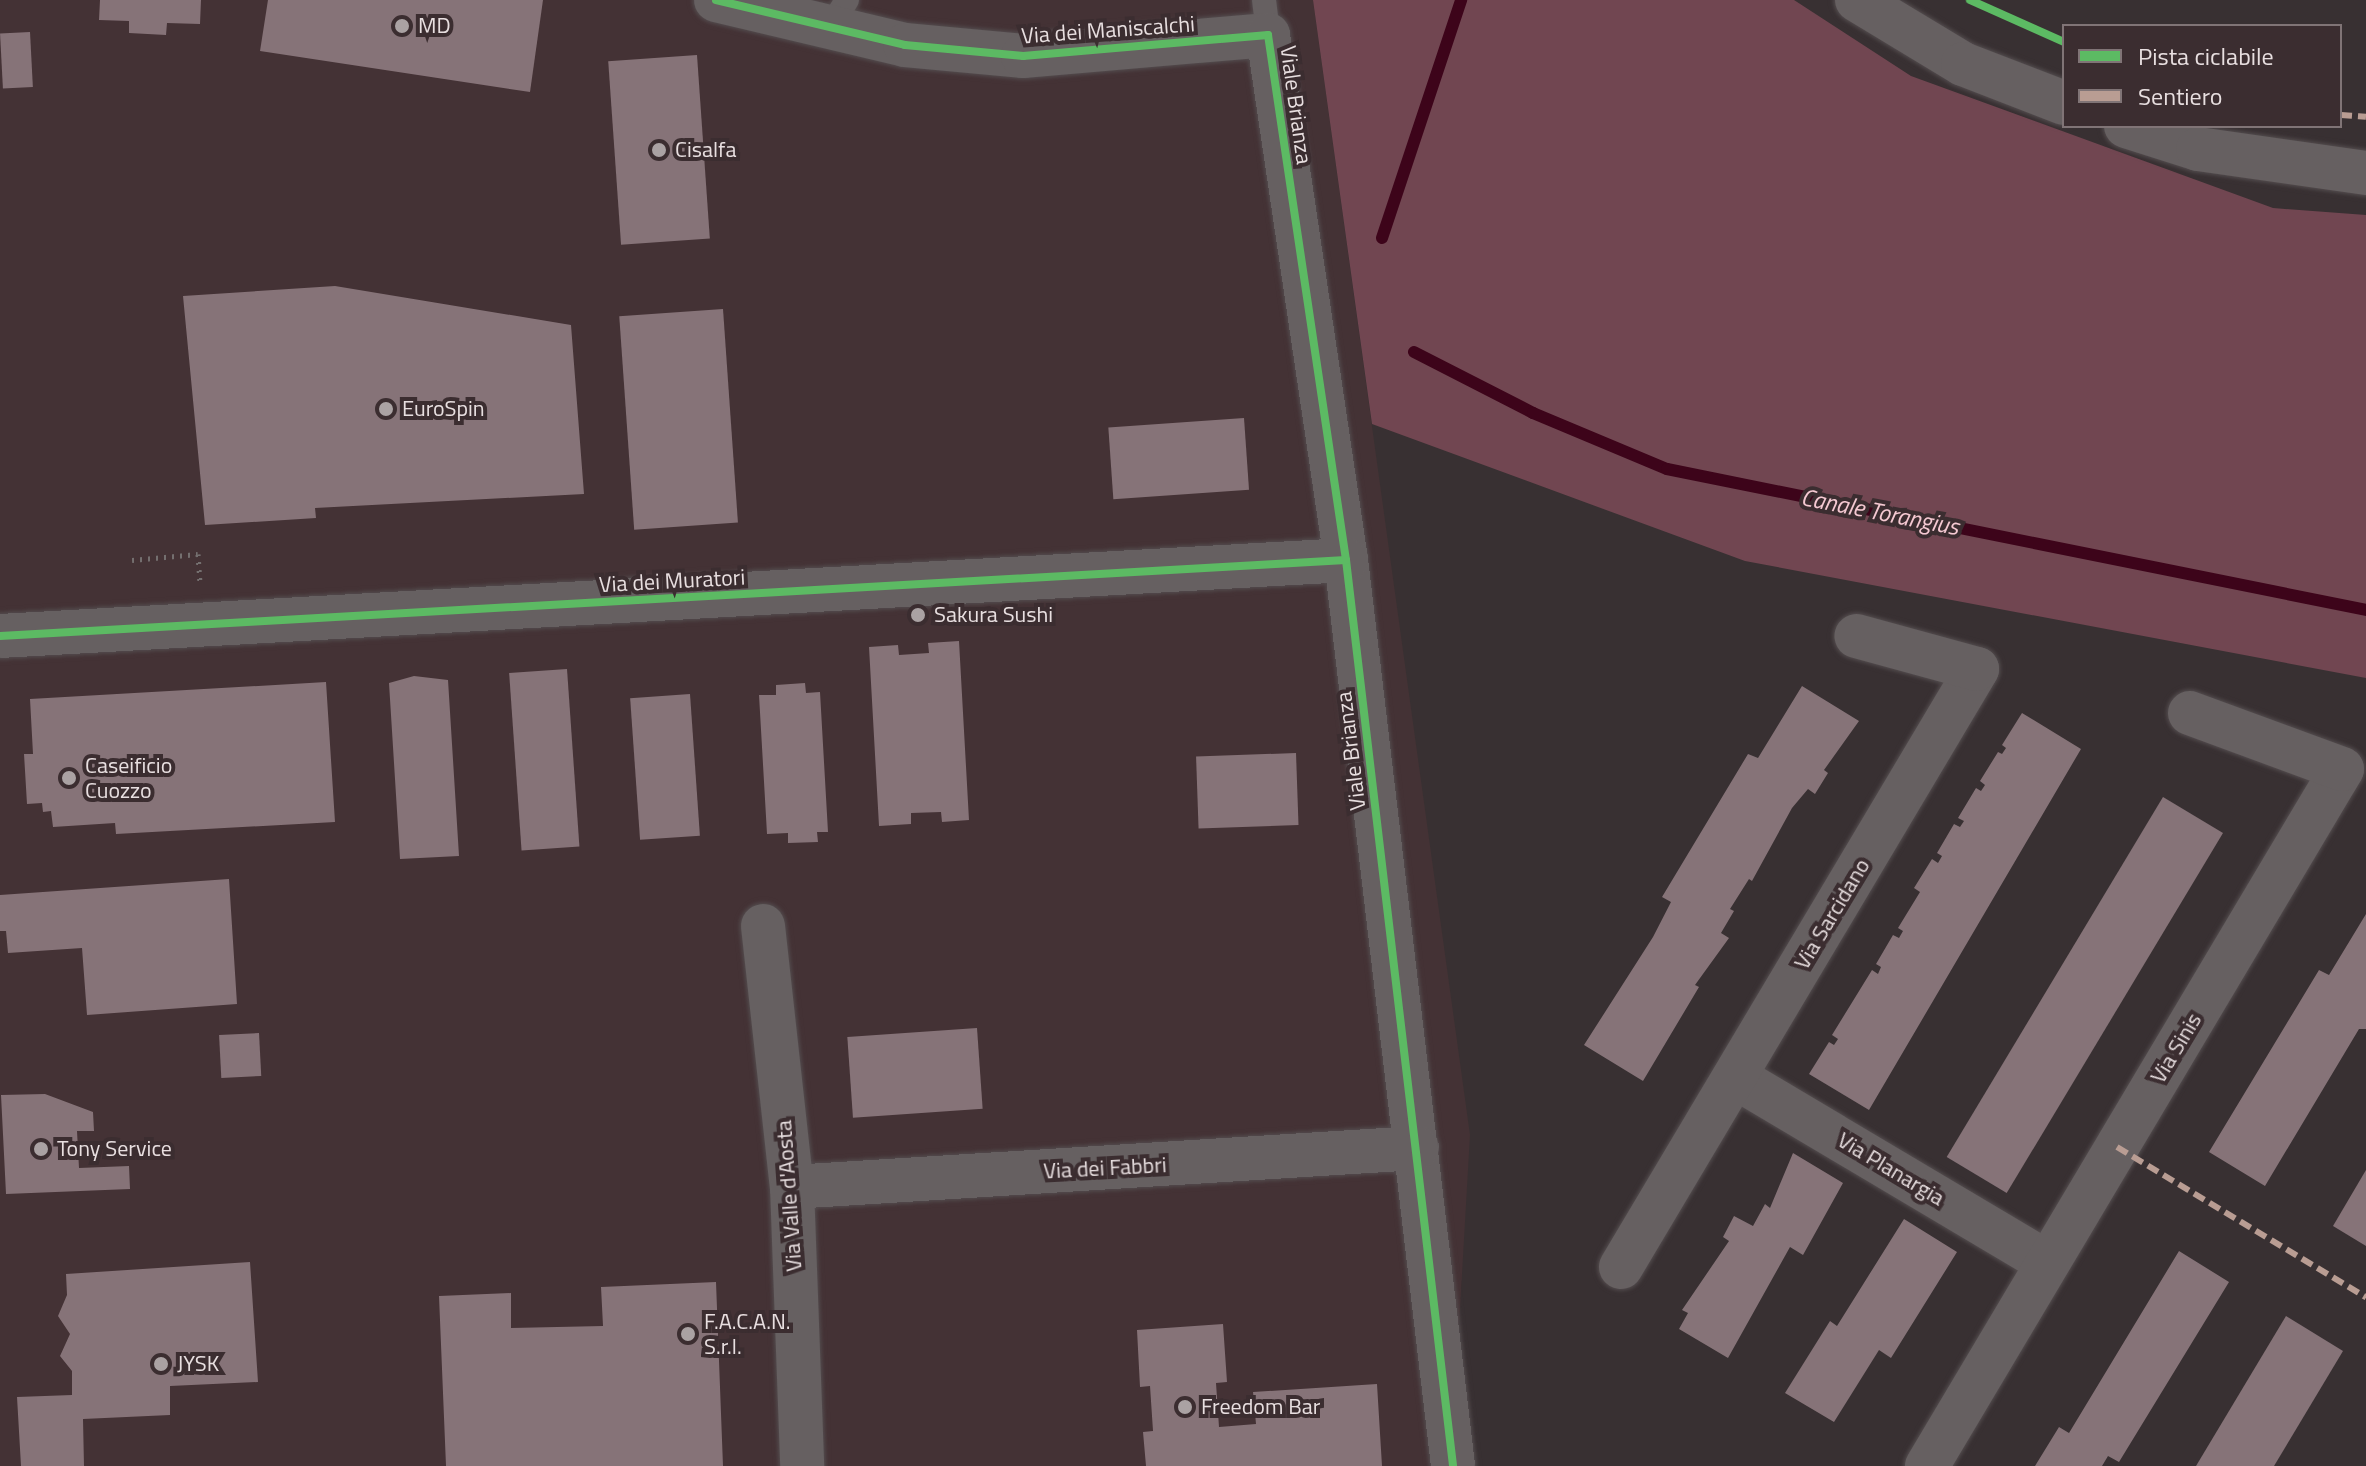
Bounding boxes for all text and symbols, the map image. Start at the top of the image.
street label: Via dei Maniscalchi [1020,11,1196,49]
place label: MD [418,13,451,39]
marker: MD [393,17,411,35]
legend [2062,24,2342,128]
text: Pista ciclabile [2138,38,2274,74]
street label: Viale Brianza [1275,44,1317,166]
text: Sentiero [2138,78,2222,114]
place label: Cisalfa [675,137,736,163]
marker: Cisalfa [650,141,668,159]
place label: EuroSpin [402,396,485,422]
marker: EuroSpin [377,400,395,418]
water label: Canale Torangius [1799,483,1961,541]
street label: Via dei Muratori [598,564,746,598]
place label: Sakura Sushi [934,602,1053,628]
marker: Sakura Sushi [909,606,927,624]
street label: Viale Brianza [1331,690,1371,812]
place label: Caseificio Cuozzo [85,752,172,804]
marker: Caseificio Cuozzo [60,769,78,787]
street label: Via Sarcidano [1789,854,1875,974]
street label: Via Sinis [2145,1008,2207,1088]
street label: Via Valle d'Aosta [771,1119,807,1273]
street label: Via Planargia [1833,1127,1949,1211]
place label: Tony Service [57,1136,172,1162]
marker: Tony Service [32,1140,50,1158]
street label: Via dei Fabbri [1043,1152,1167,1184]
place label: F.A.C.A.N. S.r.l. [704,1308,791,1360]
marker: F.A.C.A.N. S.r.l. [679,1325,697,1343]
place label: JYSK [177,1351,219,1377]
marker: JYSK [152,1355,170,1373]
place label: Freedom Bar [1201,1394,1320,1420]
marker: Freedom Bar [1176,1398,1194,1416]

